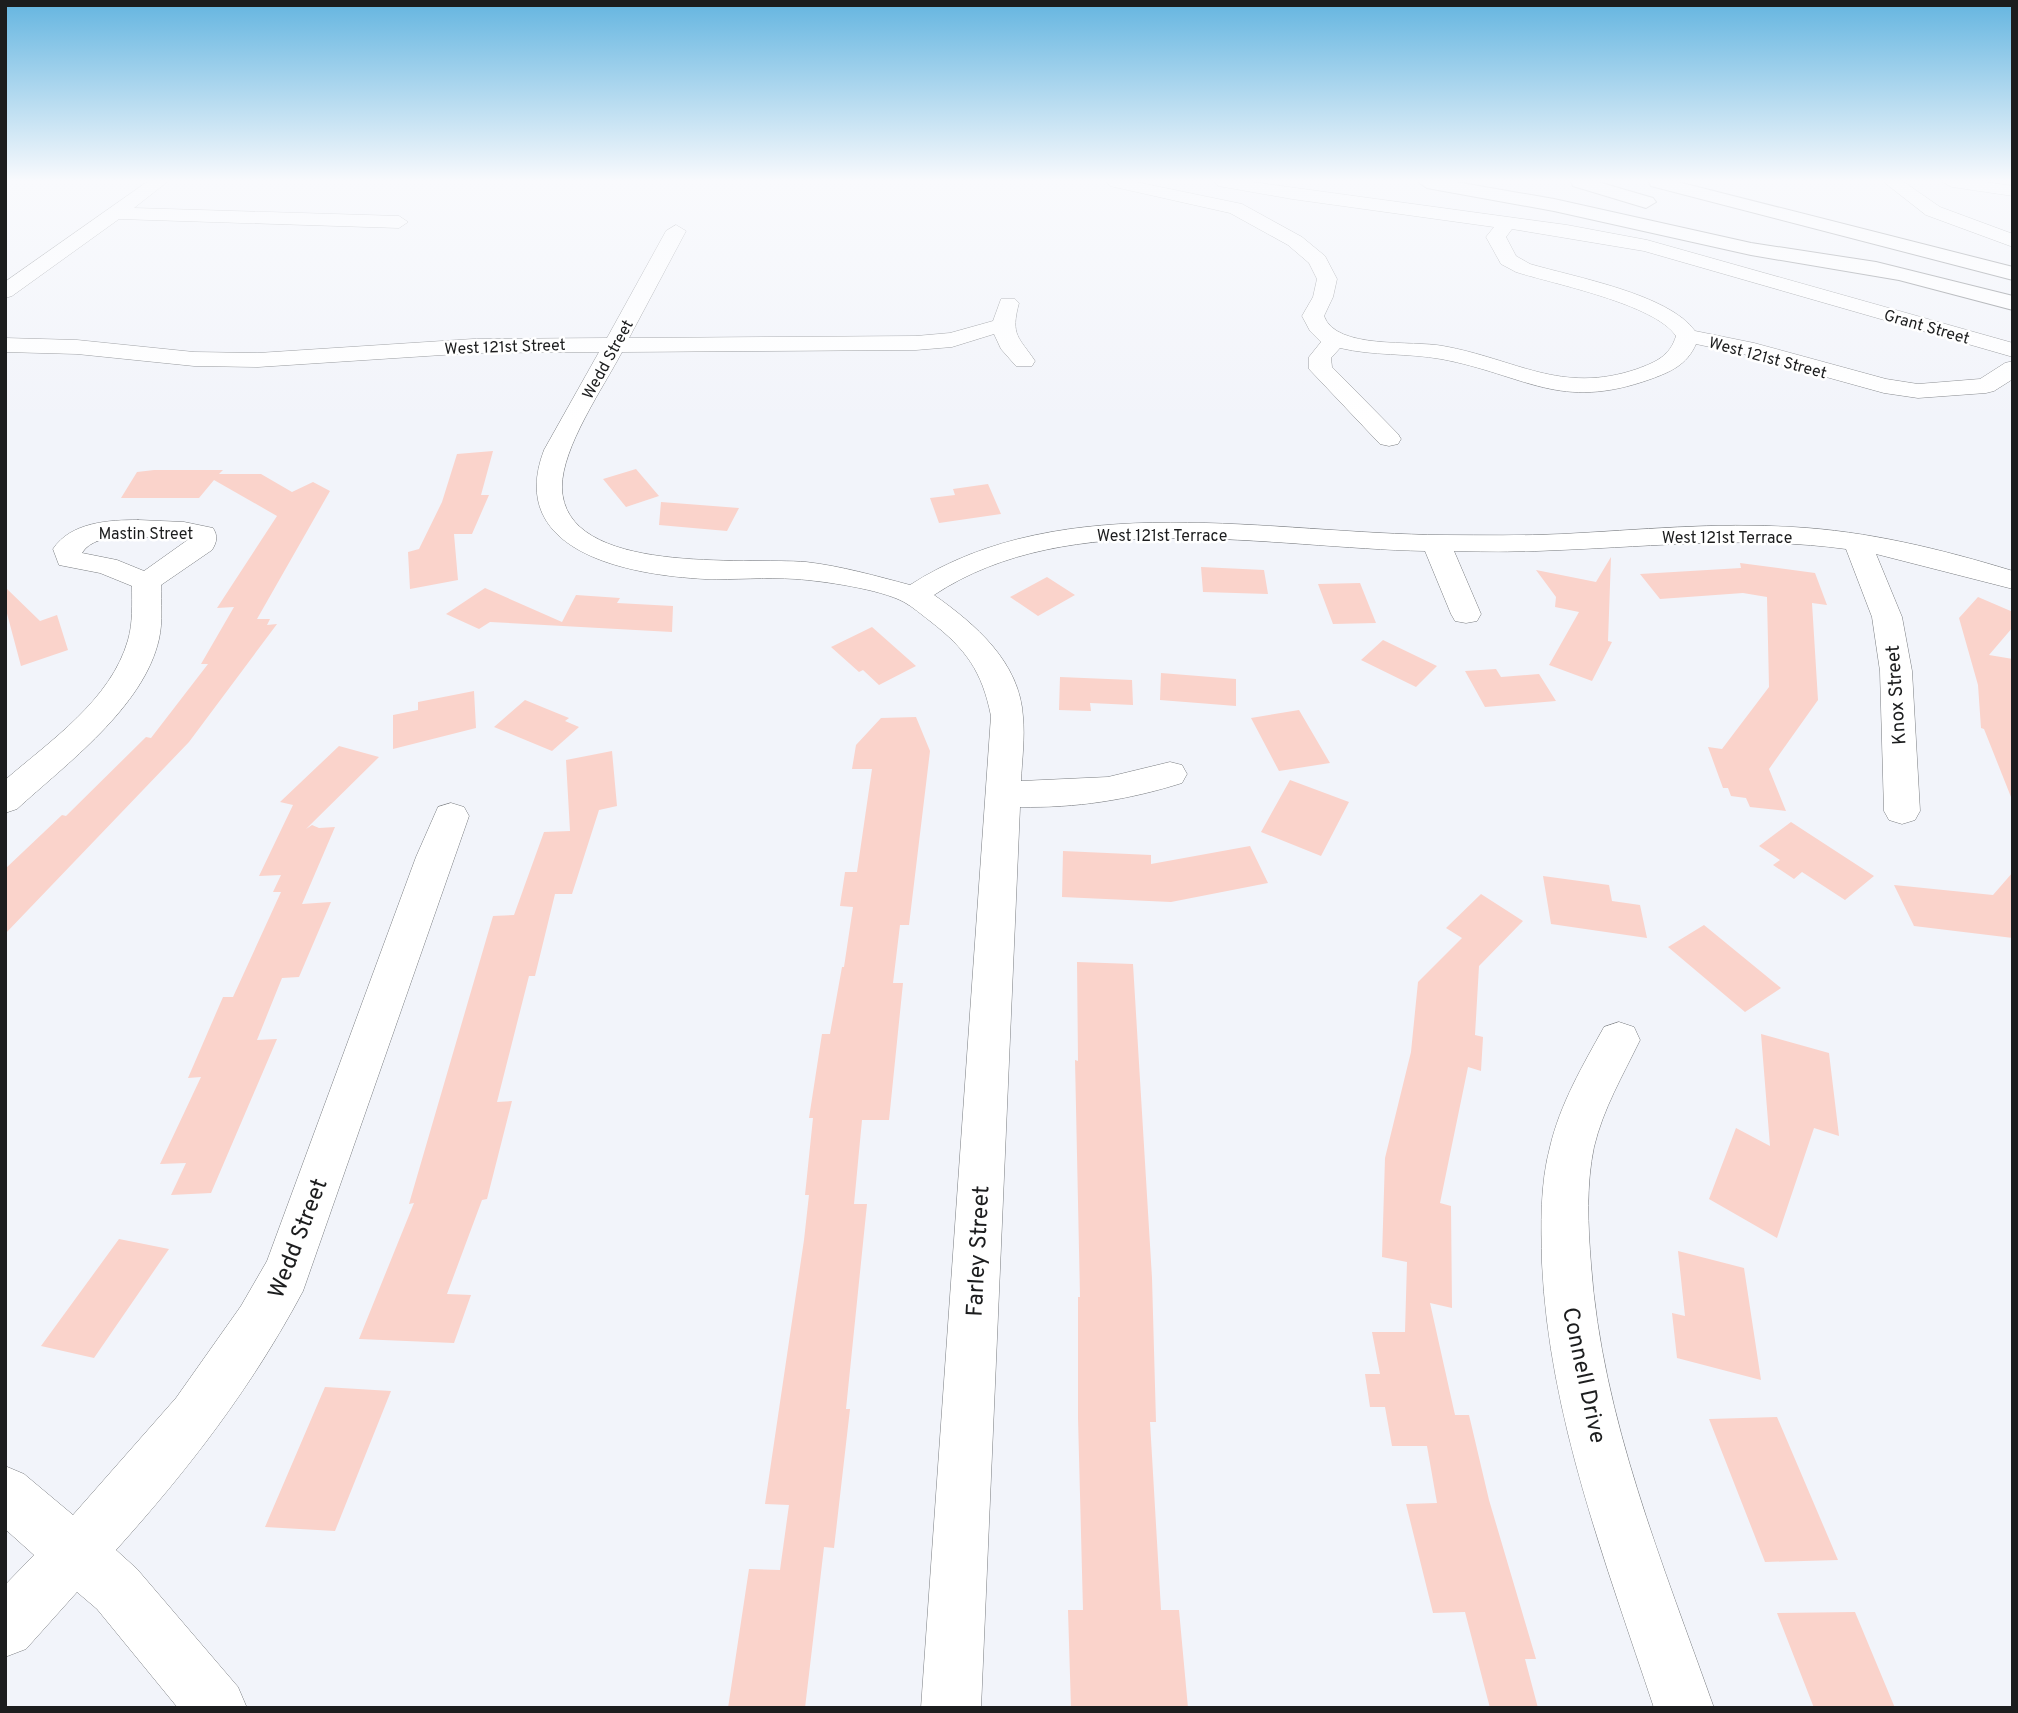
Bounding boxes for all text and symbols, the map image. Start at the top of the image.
street label: Grant Street [1881,306,1972,350]
street label: Wedd Street [579,317,639,403]
street label: West 121st Street [1706,334,1829,384]
street label: West 121st Street [444,336,566,360]
street label: Mastin Street [99,525,193,545]
street label: West 121st Terrace [1097,527,1227,547]
street label: West 121st Terrace [1662,529,1792,549]
street label: Knox Street [1882,644,1912,746]
street label: Wedd Street [263,1175,335,1303]
street label: Farley Street [962,1185,997,1317]
street label: Connell Drive [1554,1305,1611,1446]

